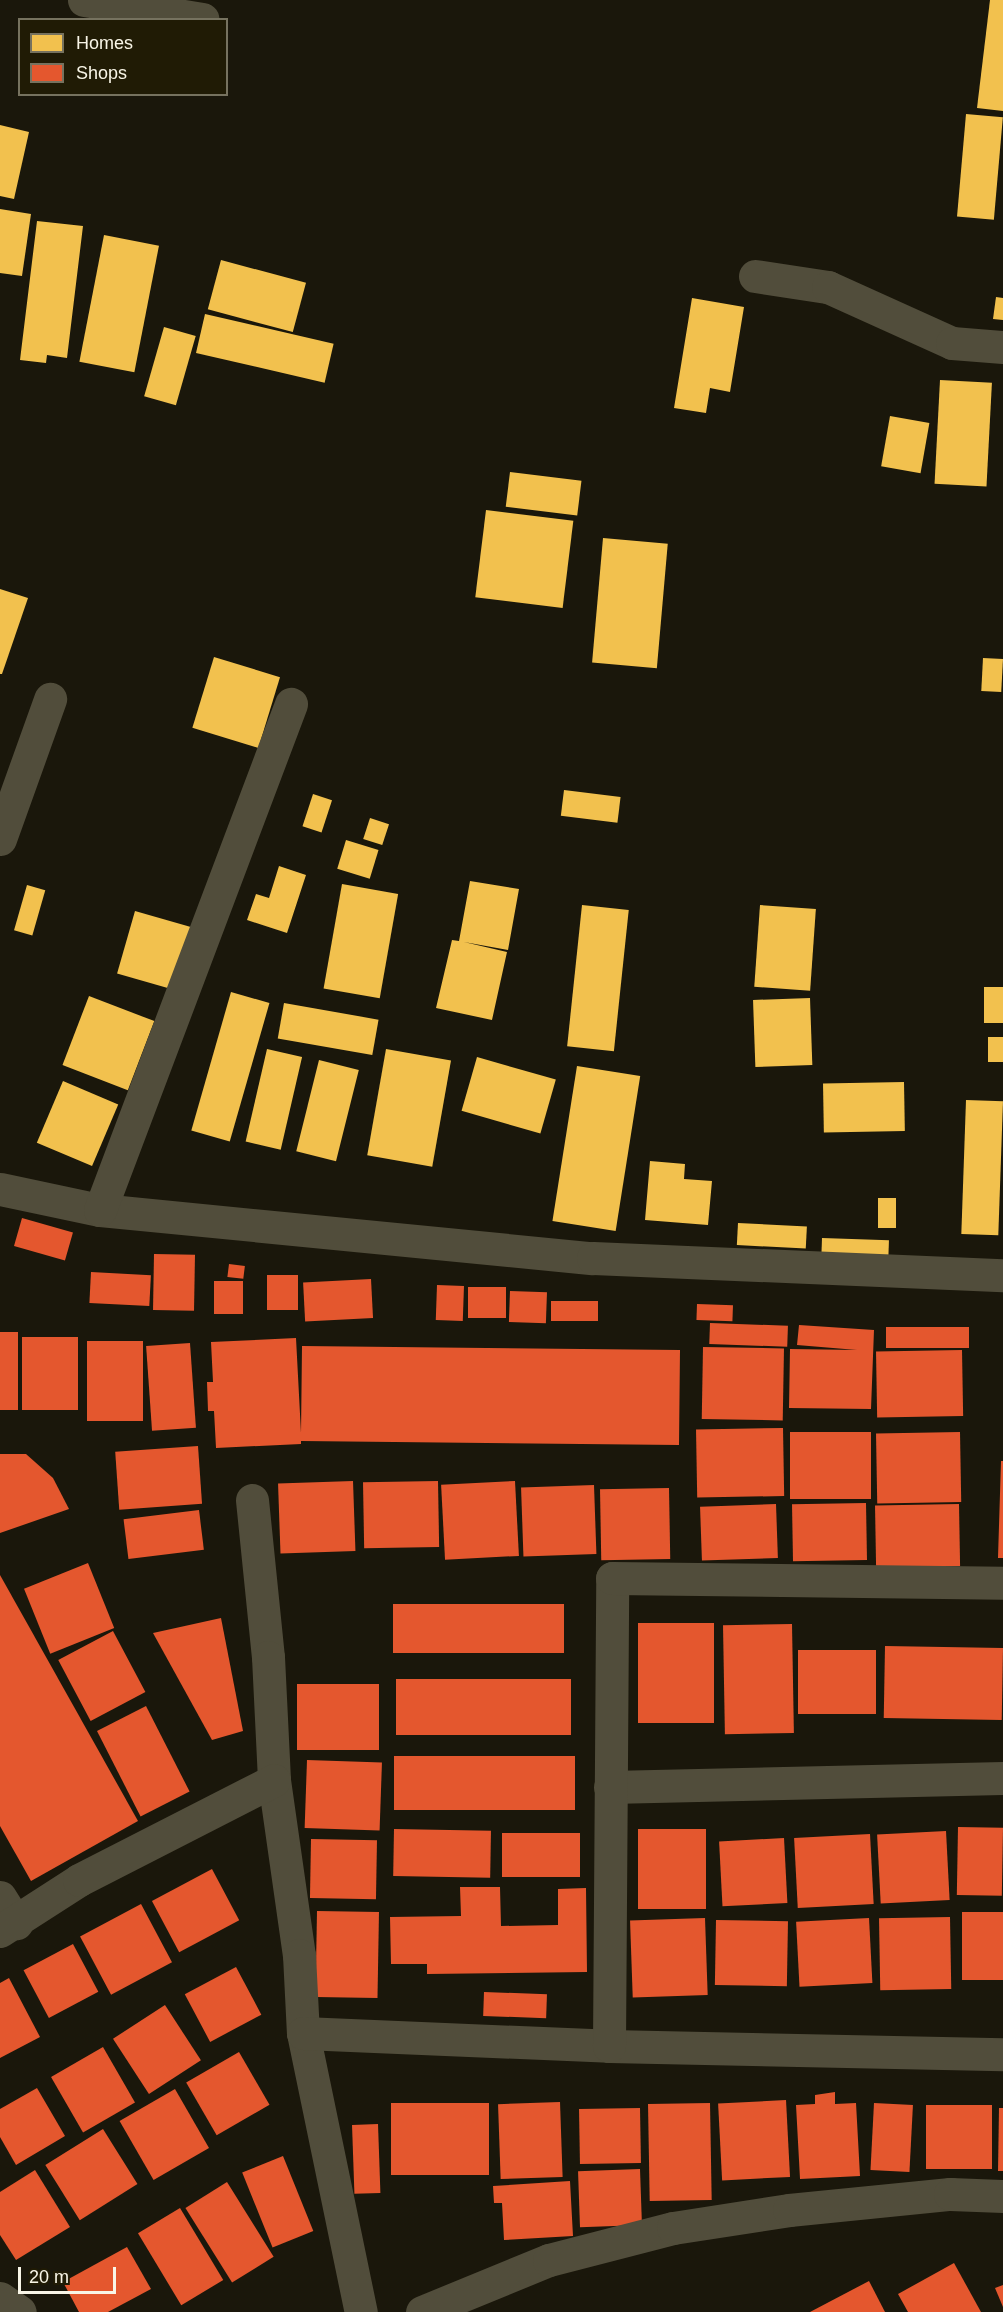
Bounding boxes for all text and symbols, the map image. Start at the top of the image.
legend [18,18,228,96]
text: Homes [76,33,133,53]
text: Shops [76,63,127,83]
scale bar [21,2255,118,2293]
text: 20 m [29,2267,69,2287]

